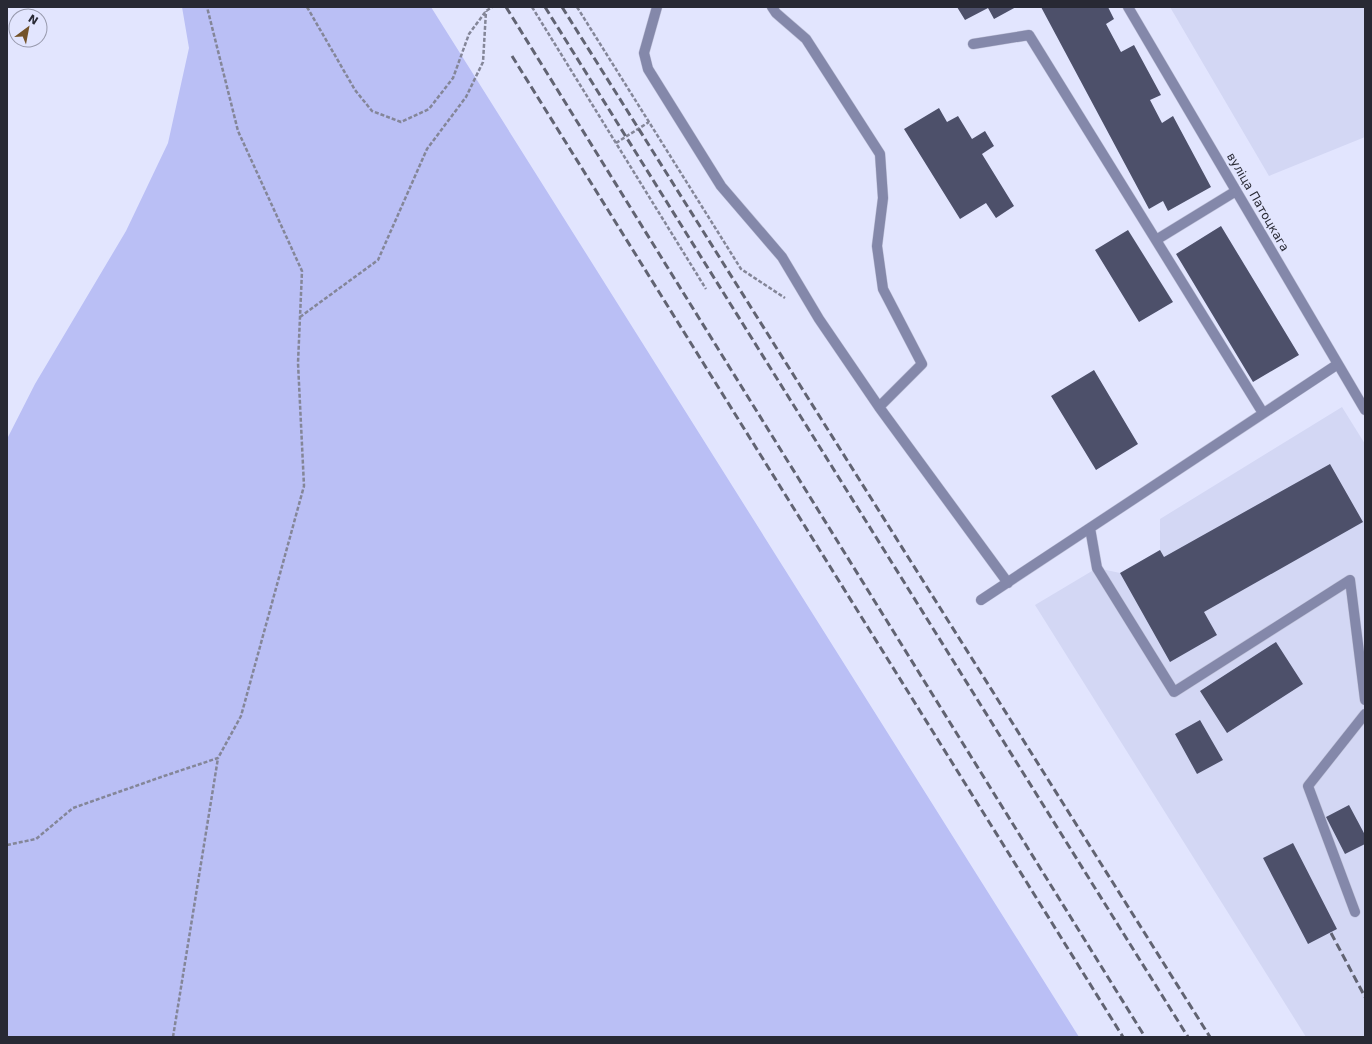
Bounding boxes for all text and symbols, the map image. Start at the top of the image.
north arrow [8,8,48,48]
text: N [26,12,40,28]
street label: вуліца Патоцкага [1224,150,1292,254]

